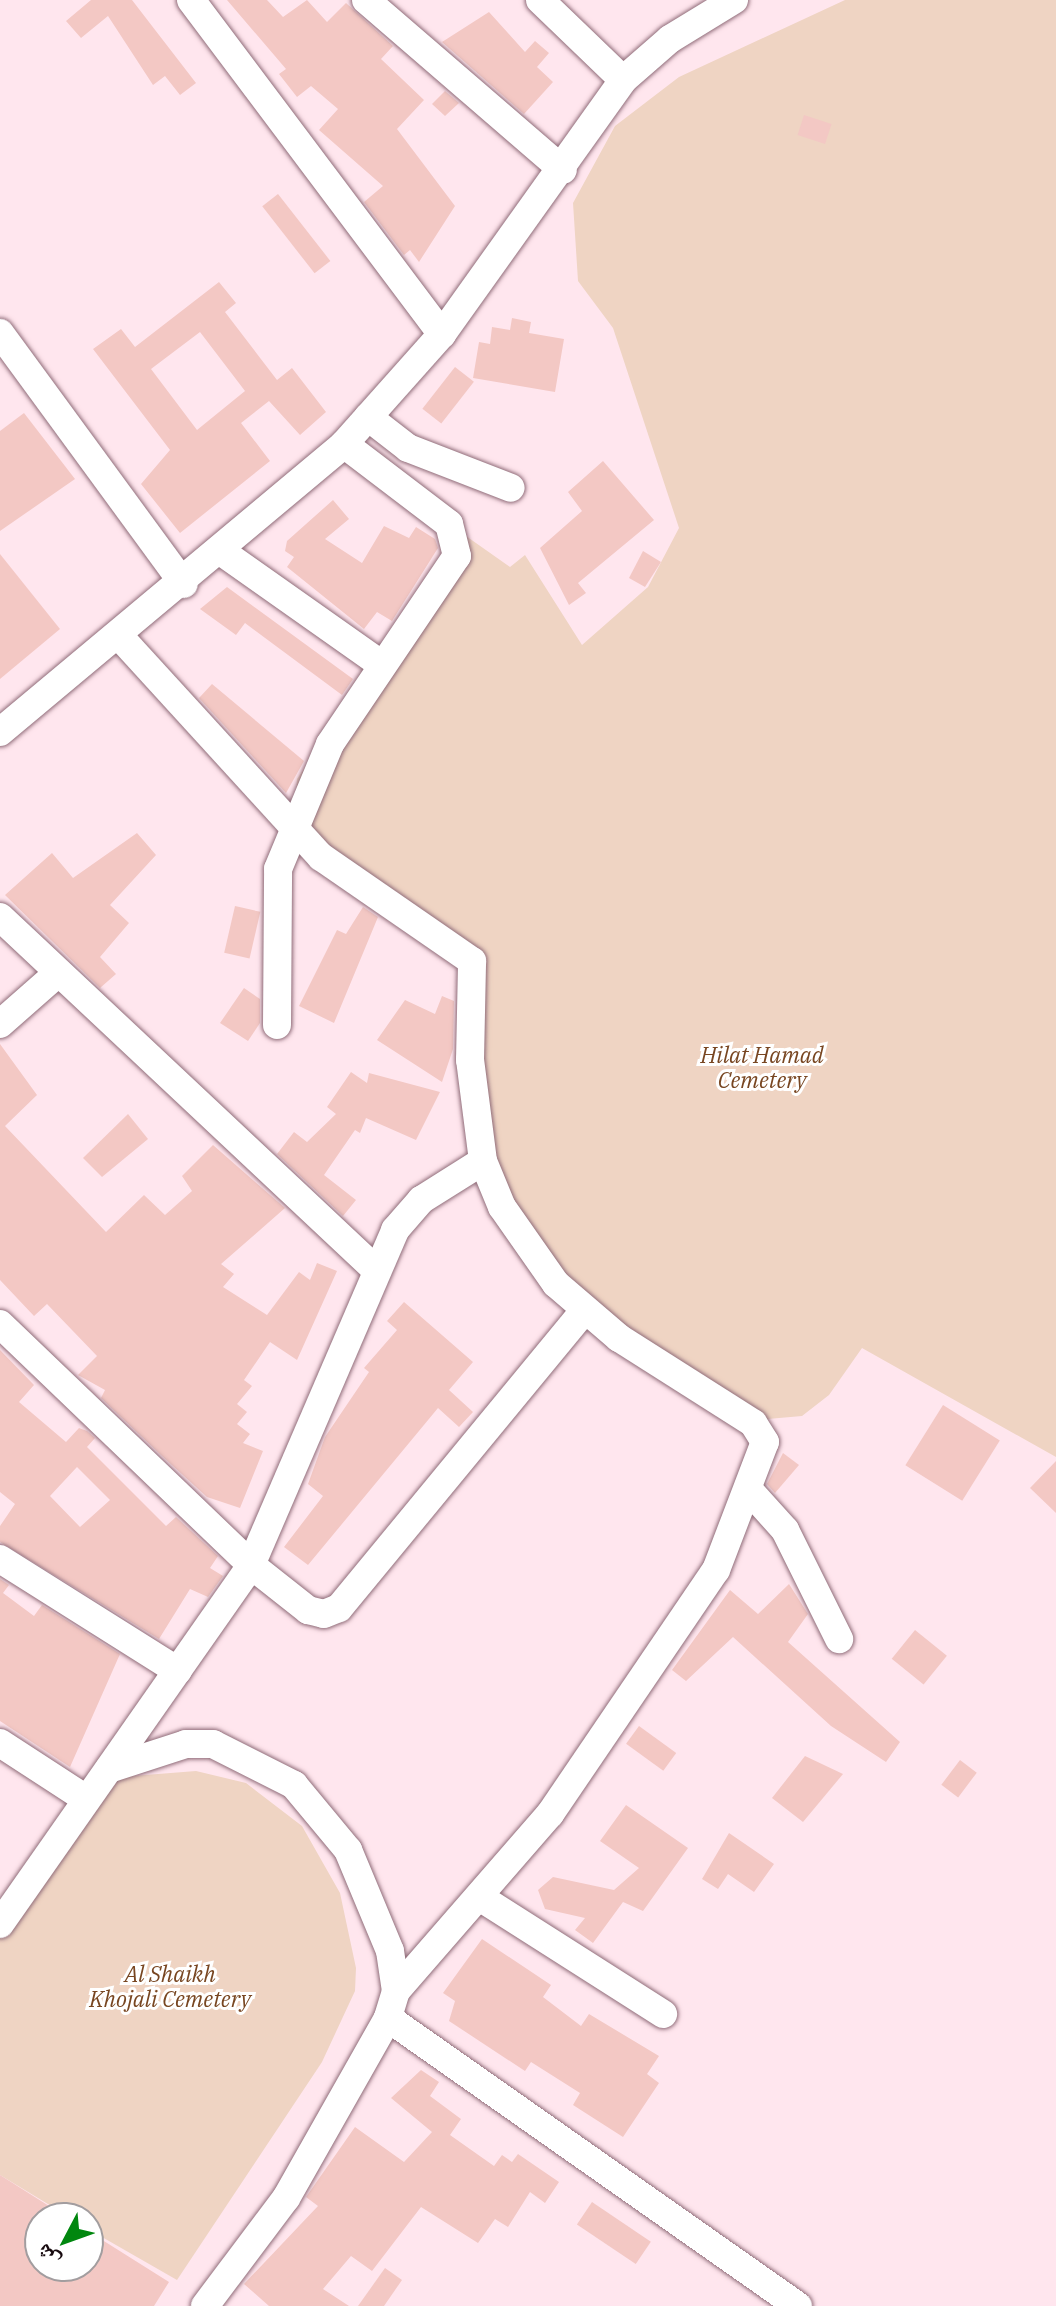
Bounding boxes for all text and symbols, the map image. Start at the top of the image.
park label: Hilat Hamad Cemetery [700,1041,824,1092]
park label: Al Shaikh Khojali Cemetery [89,1960,251,2012]
north arrow [24,2202,104,2282]
text: ش [28,2238,66,2275]

